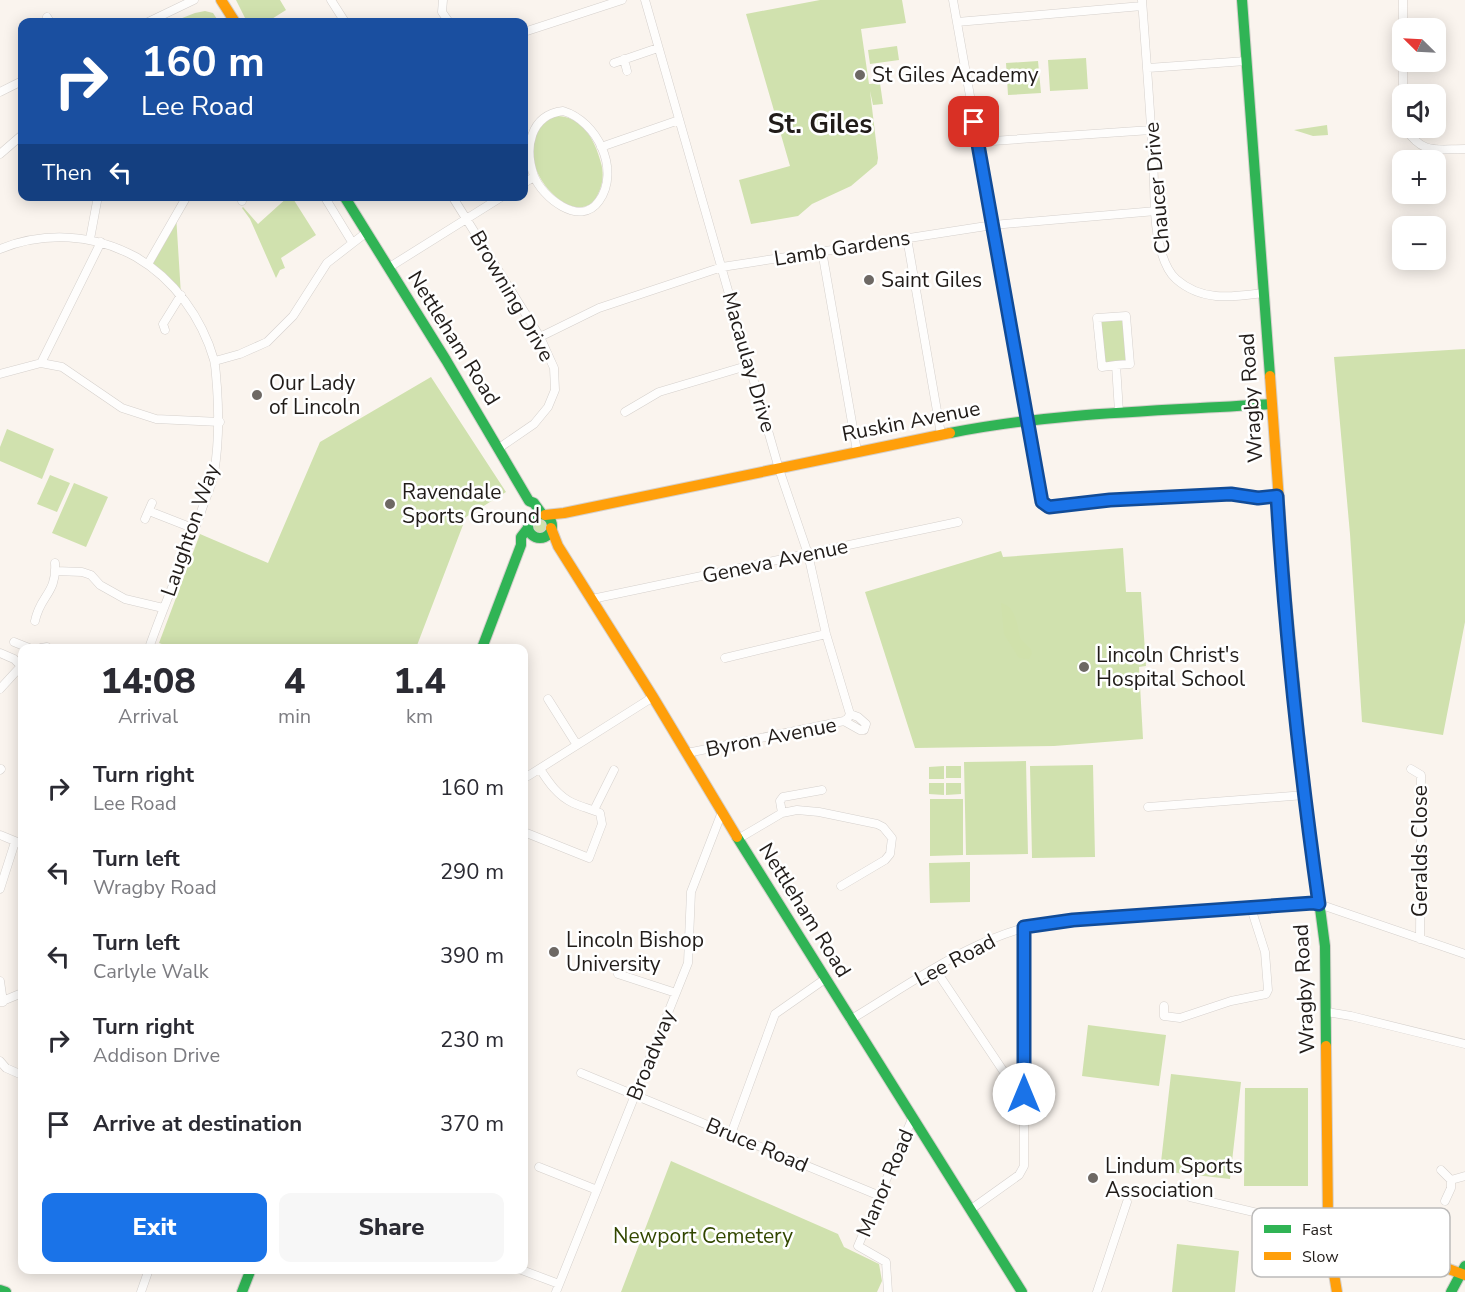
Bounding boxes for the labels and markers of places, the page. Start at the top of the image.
place label: St Giles Academy [872,61,1039,89]
marker: St Giles Academy [853,68,867,82]
pin [948,96,999,147]
place label: Saint Giles [881,266,982,294]
marker: Saint Giles [862,273,876,287]
place label: Our Lady of Lincoln [269,369,361,421]
marker: Our Lady of Lincoln [250,388,264,402]
place label: Ravendale Sports Ground [402,478,540,530]
marker: Ravendale Sports Ground [383,497,397,511]
place label: Lincoln Christ's Hospital School [1096,641,1246,693]
marker: Lincoln Christ's Hospital School [1077,660,1091,674]
place label: Lincoln Bishop University [566,926,704,978]
marker: Lincoln Bishop University [547,945,561,959]
place label: Lindum Sports Association [1105,1152,1243,1204]
marker: Lindum Sports Association [1086,1171,1100,1185]

